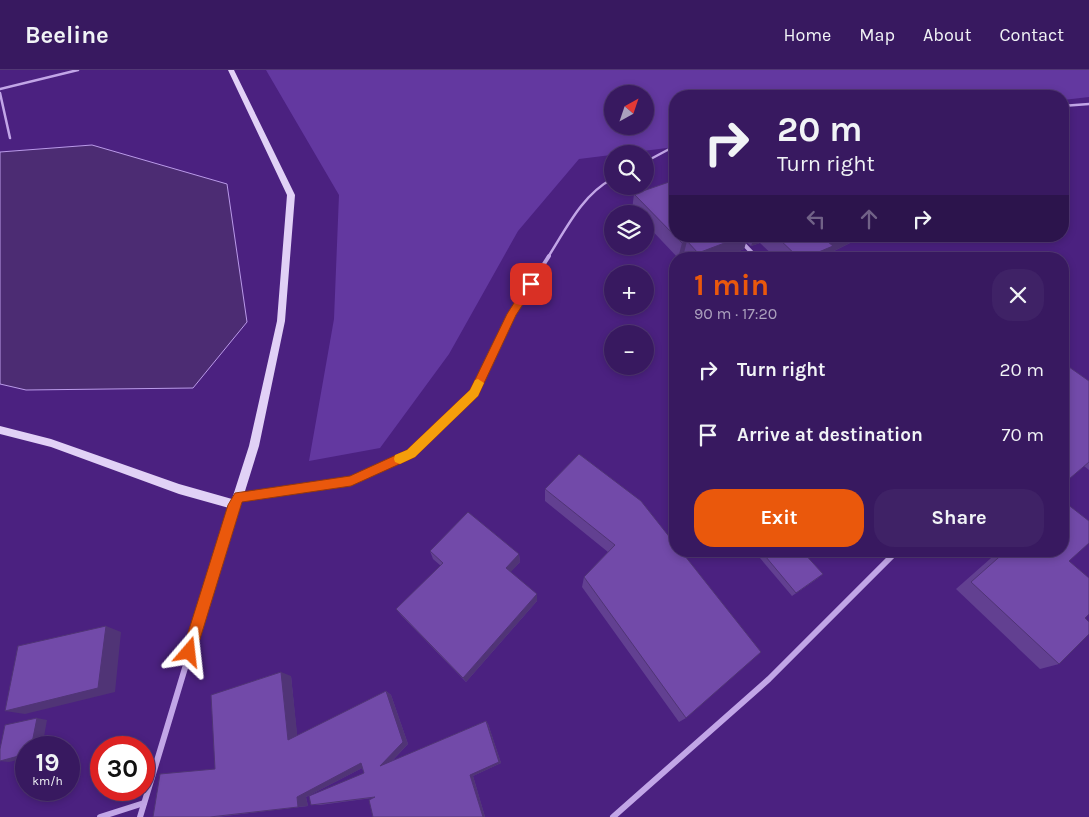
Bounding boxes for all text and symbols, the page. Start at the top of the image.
text: Beeline [25,21,109,49]
text: Home [783,24,831,46]
text: Map [859,24,895,46]
text: About [923,24,972,46]
text: Contact [1000,24,1064,46]
north arrow [604,85,654,135]
map controls [604,85,654,375]
text: 20 m [777,109,862,150]
icon: right [694,110,759,175]
button: search [604,145,654,195]
text: Turn right [777,151,875,177]
button: layers [604,205,654,255]
icon: left [802,205,830,233]
icon: ahead [855,205,883,233]
icon: right [908,205,936,233]
pin [510,263,552,305]
button: + [604,265,654,315]
text: 1 min [694,267,769,303]
button: close [992,269,1044,321]
icon: arrive [517,270,545,298]
text: 90 m · 17:20 [694,304,777,323]
button: − [604,325,654,375]
icon: right [694,356,722,384]
text: Turn right [737,359,826,381]
text: 20 m [999,359,1044,381]
icon: arrive [694,421,722,449]
text: Arrive at destination [737,424,923,446]
text: 70 m [1002,424,1044,446]
button: Exit [694,489,864,547]
button: Share [874,489,1044,547]
position arrow [162,625,214,677]
speed limit sign: 30 [90,736,155,801]
text: 19 [35,748,60,777]
text: km/h [32,774,63,788]

